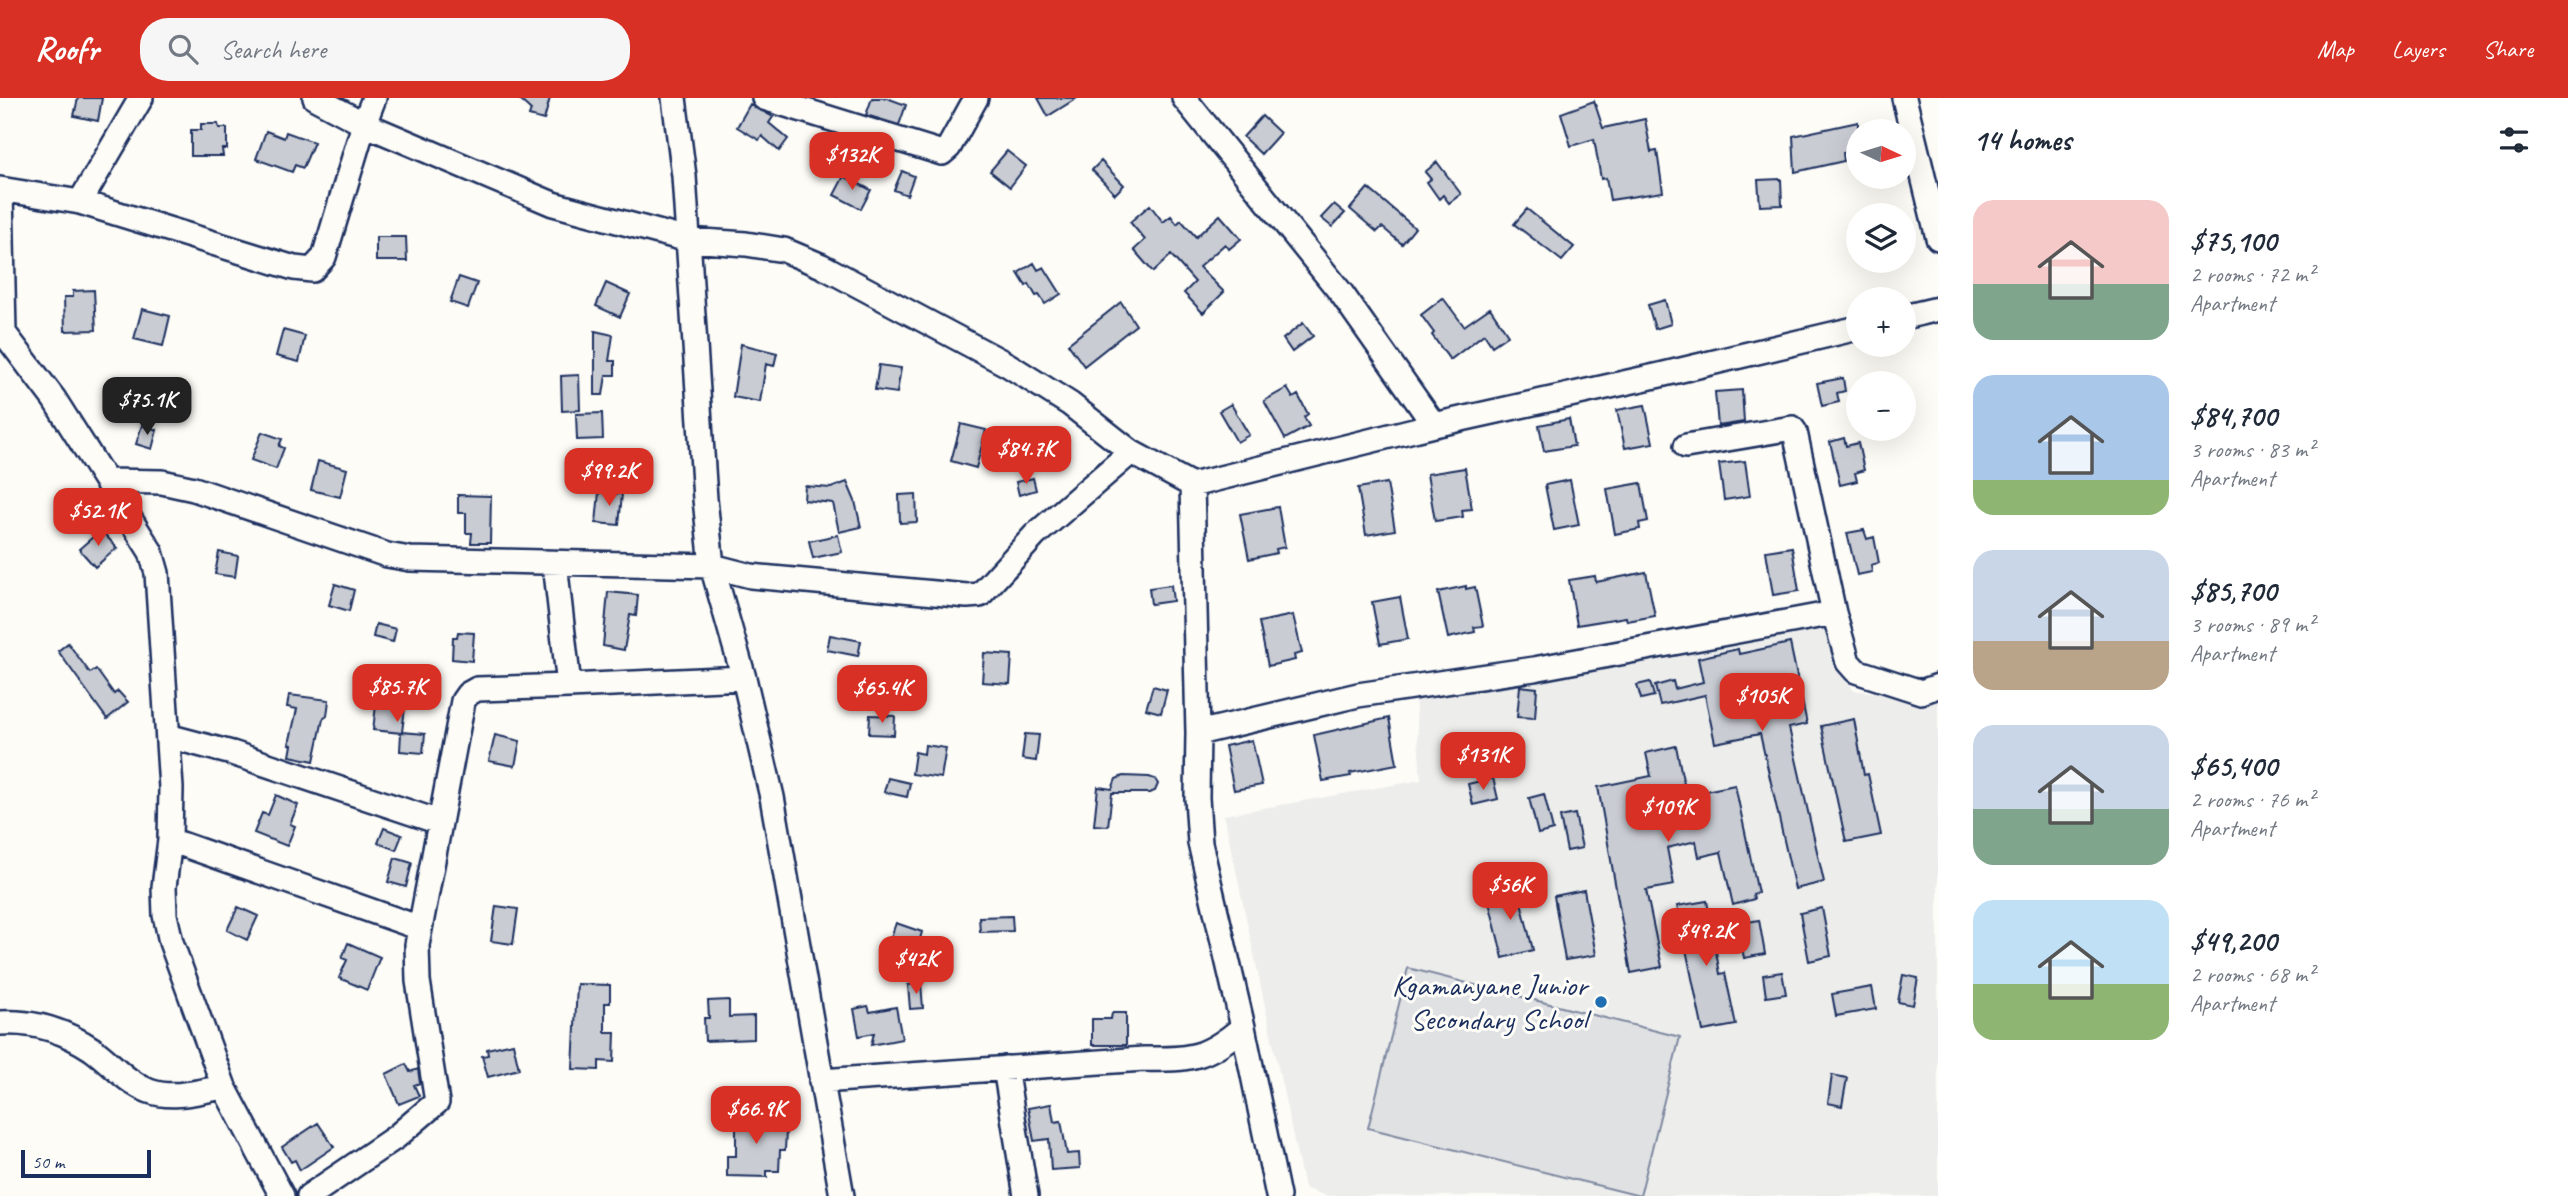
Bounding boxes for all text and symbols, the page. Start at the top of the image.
search box [140,18,630,81]
text: Roofr [35,28,98,70]
icon: search [164,30,202,68]
text: Search here [220,33,326,66]
text: Map [2317,34,2354,64]
text: Layers [2392,34,2445,64]
text: Share [2483,34,2533,64]
north arrow [1846,119,1916,189]
map controls [1846,119,1916,441]
text: 14 homes [1973,121,2071,159]
icon: filters [2495,121,2533,159]
pin: $132K [803,132,901,192]
text: $132K [825,140,879,169]
button: layers [1846,203,1916,273]
text: $75,100 [2190,222,2276,260]
icon: home [2029,228,2113,312]
text: 2 rooms · 72 m² [2190,260,2314,289]
button: + [1846,287,1916,357]
text: Apartment [2190,289,2275,318]
button: − [1846,371,1916,441]
pin: $75.1K [90,378,204,437]
text: $75.1K [118,385,176,414]
text: $84,700 [2190,397,2277,435]
icon: home [2029,403,2113,487]
pin: $84.7K [969,426,1083,486]
text: $84.7K [997,434,1055,463]
text: 3 rooms · 83 m² [2190,435,2314,464]
pin: $99.2K [552,448,666,508]
text: $99.2K [580,456,638,485]
text: Apartment [2190,464,2275,493]
pin: $52.1K [41,489,155,548]
text: $52.1K [69,496,127,525]
text: $85,700 [2190,572,2276,610]
icon: home [2029,578,2113,662]
text: 3 rooms · 89 m² [2190,610,2314,639]
text: Apartment [2190,639,2275,668]
pin: $85.7K [340,664,454,724]
pin: $65.4K [825,666,939,725]
text: $85.7K [368,672,426,701]
text: $65.4K [853,673,911,702]
pin: $105K [1713,674,1811,733]
text: $105K [1736,681,1788,710]
pin: $131K [1434,732,1532,792]
text: $131K [1456,740,1510,769]
text: $65,400 [2190,747,2277,785]
icon: home [2029,753,2113,837]
pin: $109K [1619,784,1717,844]
text: 2 rooms · 76 m² [2190,785,2314,814]
text: $109K [1642,792,1694,821]
text: Apartment [2190,814,2275,843]
pin: $56K [1469,862,1551,922]
text: $56K [1489,870,1531,899]
pin: $49.2K [1649,908,1763,968]
text: $49.2K [1677,916,1735,945]
text: $49,200 [2190,922,2277,960]
icon: home [2029,928,2113,1012]
pin: $42K [875,936,957,996]
text: $42K [895,944,937,973]
text: 2 rooms · 68 m² [2190,960,2314,989]
place label: Kgamanyane Junior Secondary School [1392,966,1592,1038]
text: Apartment [2190,989,2275,1018]
marker: Kgamanyane Junior Secondary School [1593,994,1609,1010]
pin: $66.9K [699,1086,813,1146]
text: $66.9K [727,1094,785,1123]
scale bar [21,1147,150,1179]
text: 50 m [32,1150,64,1174]

